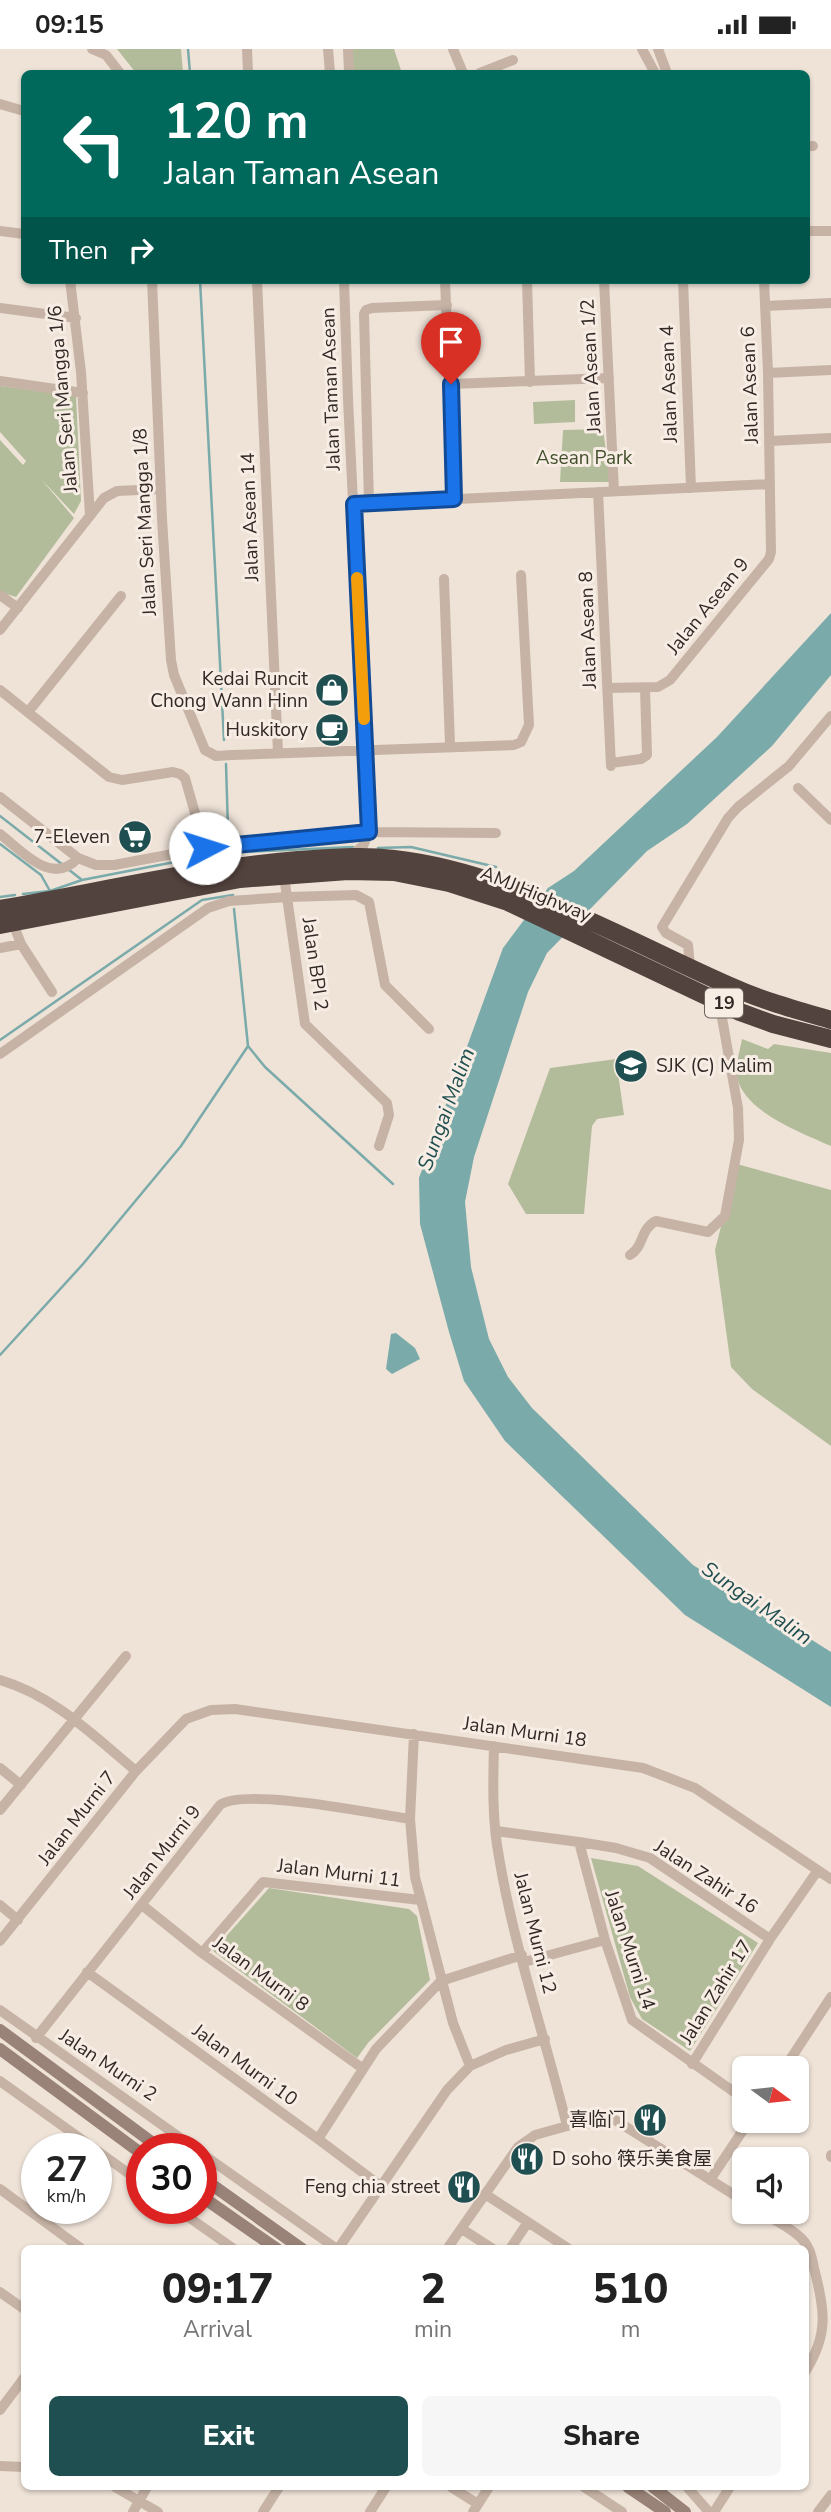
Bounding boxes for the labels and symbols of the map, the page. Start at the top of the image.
street label: Jalan Asean 1/2 [574,298,608,435]
street label: Jalan Seri Mangga 1/6 [42,304,84,495]
street label: Jalan Taman Asean [315,307,347,472]
pin [421,312,481,384]
street label: Jalan Asean 4 [654,325,684,444]
street label: Jalan Asean 6 [735,326,765,445]
street label: Jalan Seri Mangga 1/8 [127,427,163,618]
park label: Asean Park [536,445,633,471]
street label: Jalan Asean 14 [235,452,265,583]
street label: Jalan Asean 9 [660,552,755,661]
street label: Jalan Asean 8 [573,571,603,690]
place label: Kedai Runcit Chong Wann Hinn [150,666,308,714]
shop icon: Kedai Runcit Chong Wann Hinn [313,671,351,709]
cafe icon: Huskitory [313,711,351,749]
place label: Huskitory [226,717,308,743]
position arrow [168,811,242,885]
supermarket icon: 7-Eleven [116,818,154,856]
place label: 7-Eleven [33,824,110,850]
street label: AMJ Highway [477,860,595,928]
street label: Jalan BPI 2 [295,915,334,1012]
road number: 19 [705,988,743,1017]
water label: Sungai Malim [411,1044,481,1174]
school or university icon: SJK (C) Malim [612,1047,650,1085]
place label: SJK (C) Malim [656,1053,773,1079]
water label: Sungai Malim [696,1555,818,1651]
street label: Jalan Murni 18 [461,1710,588,1754]
street label: Jalan Murni 7 [31,1766,122,1871]
street label: Jalan Murni 9 [116,1800,207,1905]
street label: Jalan Zahir 16 [648,1833,763,1920]
street label: Jalan Murni 11 [275,1852,402,1893]
street label: Jalan Murni 12 [507,1869,563,1996]
street label: Jalan Murni 14 [598,1886,662,2013]
street label: Jalan Murni 8 [207,1930,314,2018]
street label: Jalan Zahir 17 [673,1935,758,2050]
street label: Jalan Murni 10 [186,2017,303,2112]
street label: Jalan Murni 2 [53,2022,162,2107]
north arrow [732,2056,808,2133]
restaurant icon: 喜临门 [631,2101,669,2139]
place label: 喜临门 [569,2107,626,2133]
speed limit sign: 30 [126,2133,217,2224]
restaurant icon: D soho 筷乐美食屋 [508,2140,546,2178]
place label: D soho 筷乐美食屋 [552,2146,712,2172]
restaurant icon: Feng chia street [445,2168,483,2206]
place label: Feng chia street [305,2174,440,2200]

